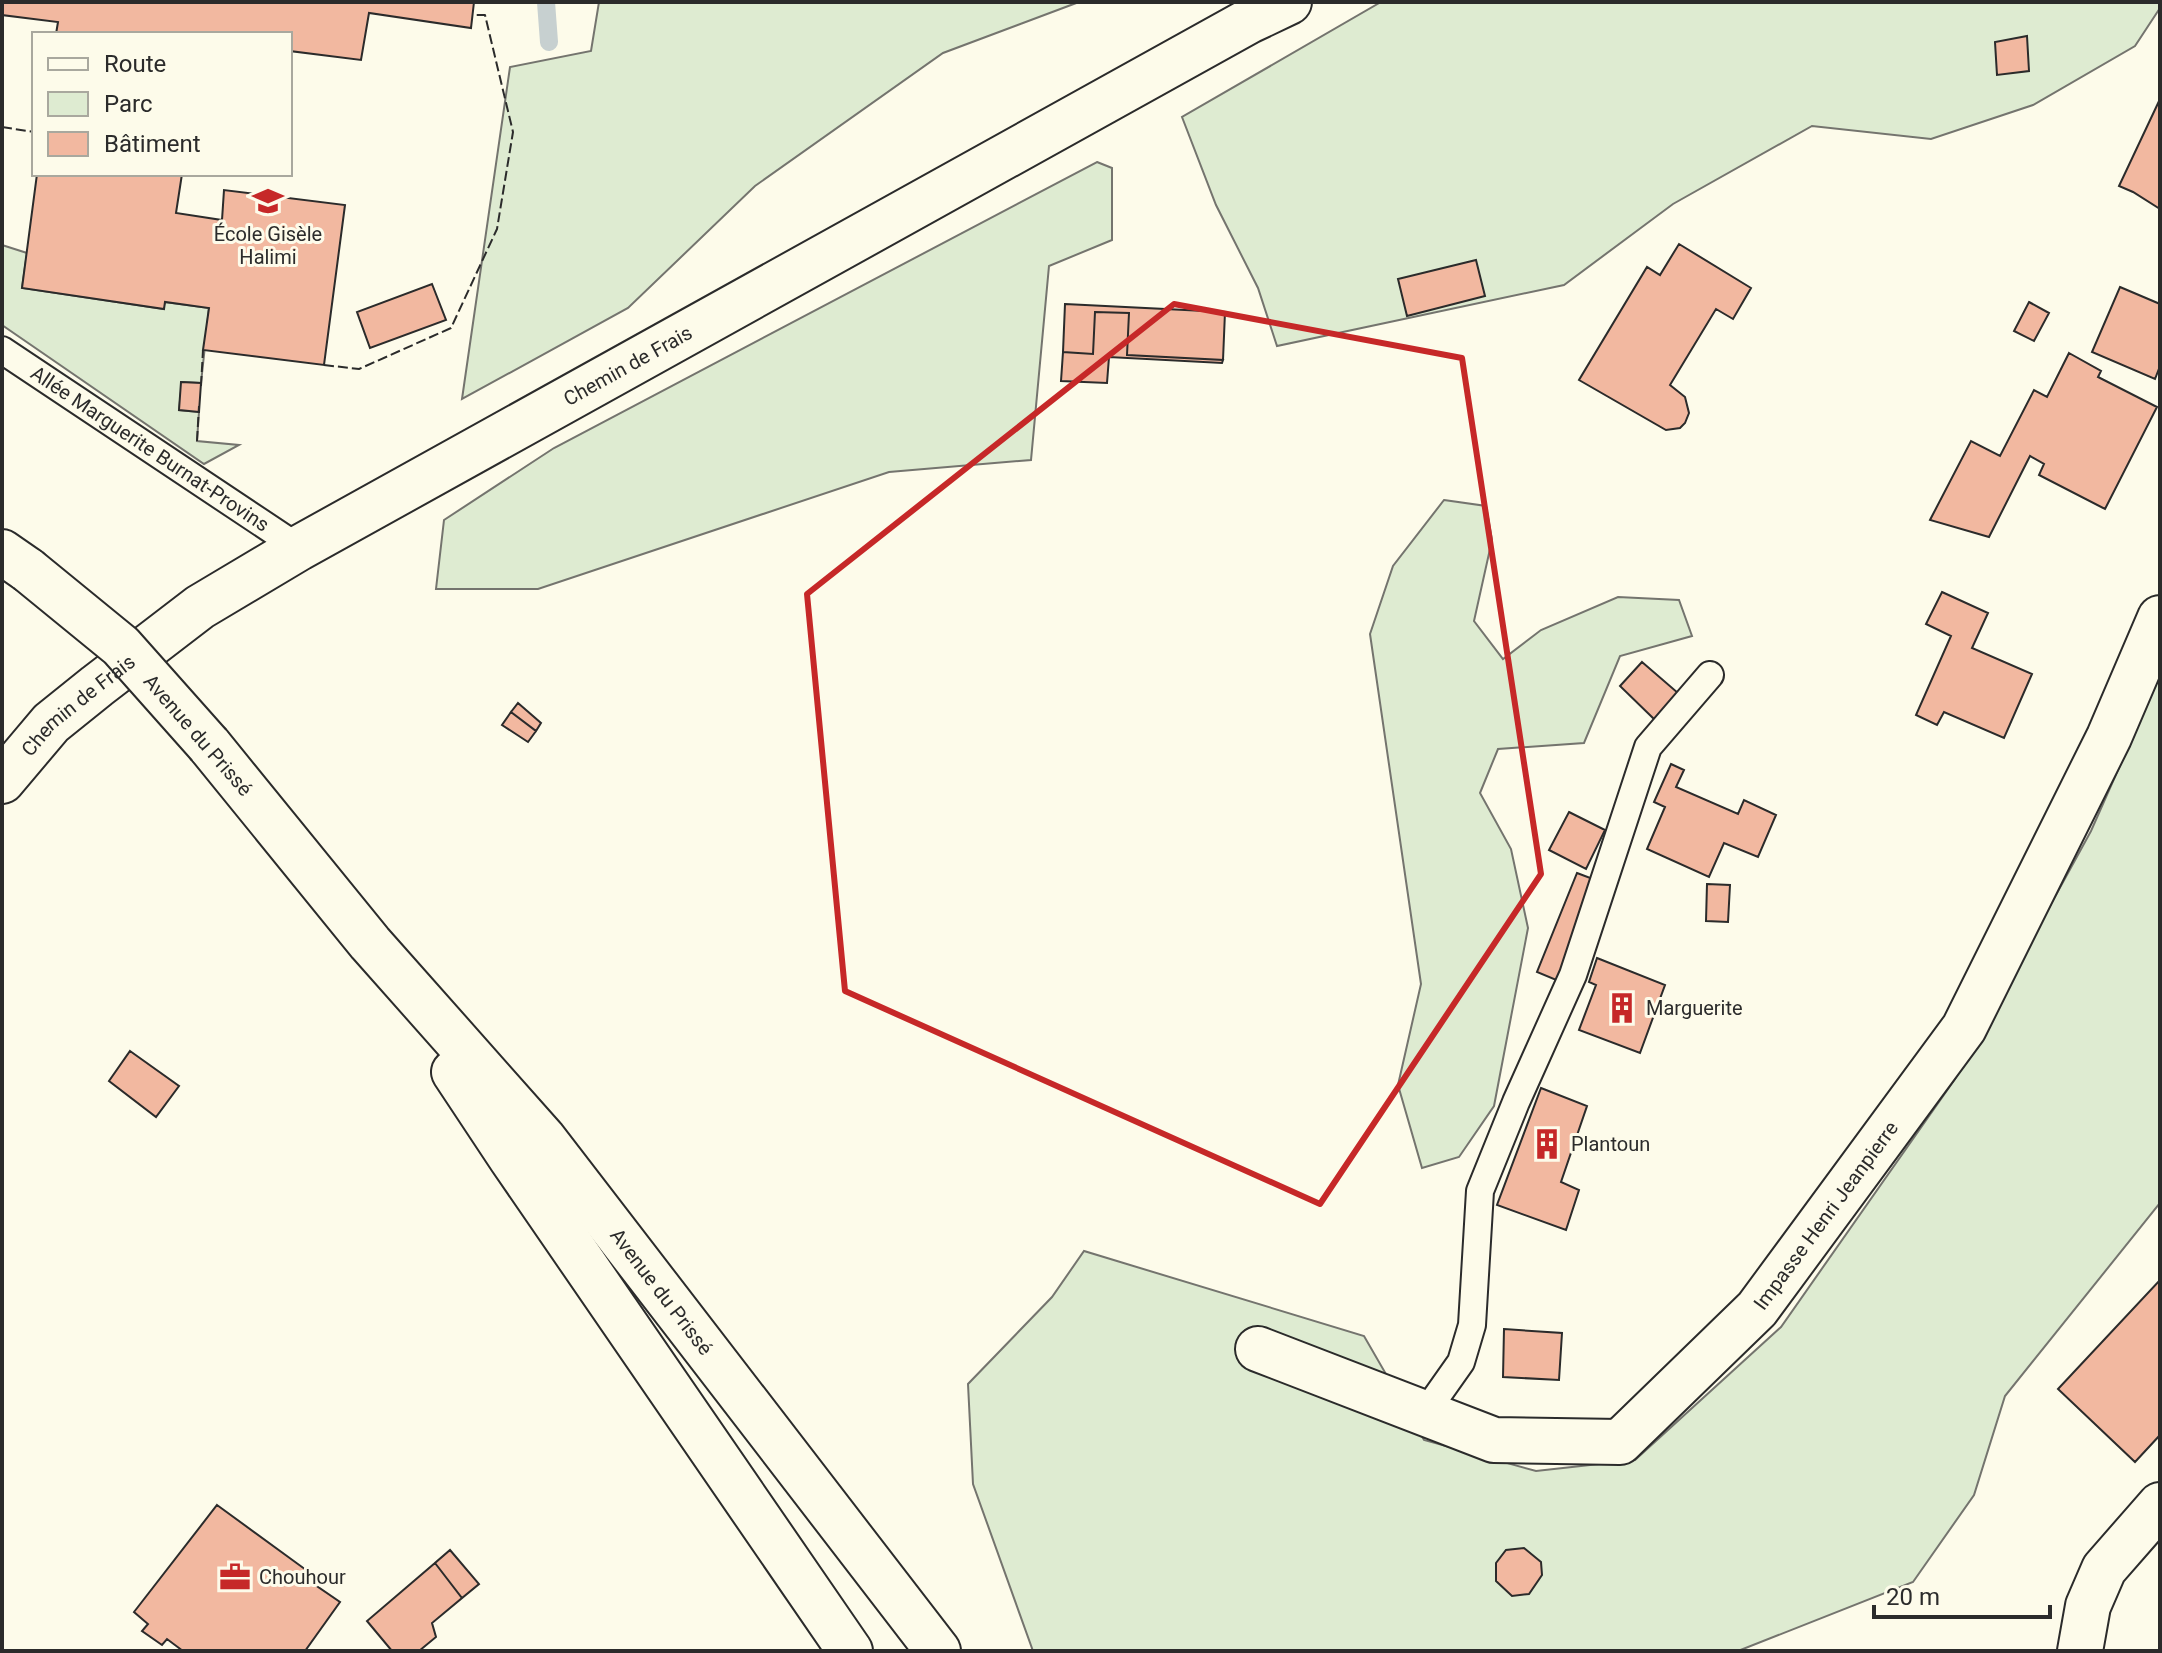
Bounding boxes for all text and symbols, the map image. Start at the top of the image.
legend [32,32,292,176]
text: Route [104,50,166,78]
text: Parc [104,90,153,118]
text: Bâtiment [104,130,201,158]
school or university icon: École Gisèle Halimi [251,184,285,218]
place label: École Gisèle Halimi [214,222,322,269]
street label: Chemin de Frais [559,320,696,411]
street label: Allée Marguerite Burnat-Provins [26,361,274,537]
street label: Chemin de Frais [16,649,140,761]
street label: Avenue du Prissé [139,669,257,801]
building icon: Marguerite [1605,991,1639,1025]
place label: Marguerite [1646,996,1743,1020]
street label: Impasse Henri Jeanpierre [1749,1117,1903,1315]
building icon: Plantoun [1530,1127,1564,1161]
place label: Plantoun [1571,1132,1650,1156]
street label: Avenue du Prissé [605,1224,718,1360]
office icon: Chouhour [218,1560,252,1594]
place label: Chouhour [259,1565,346,1589]
scale bar [1874,1569,2050,1619]
text: 20 m [1886,1583,1940,1611]

